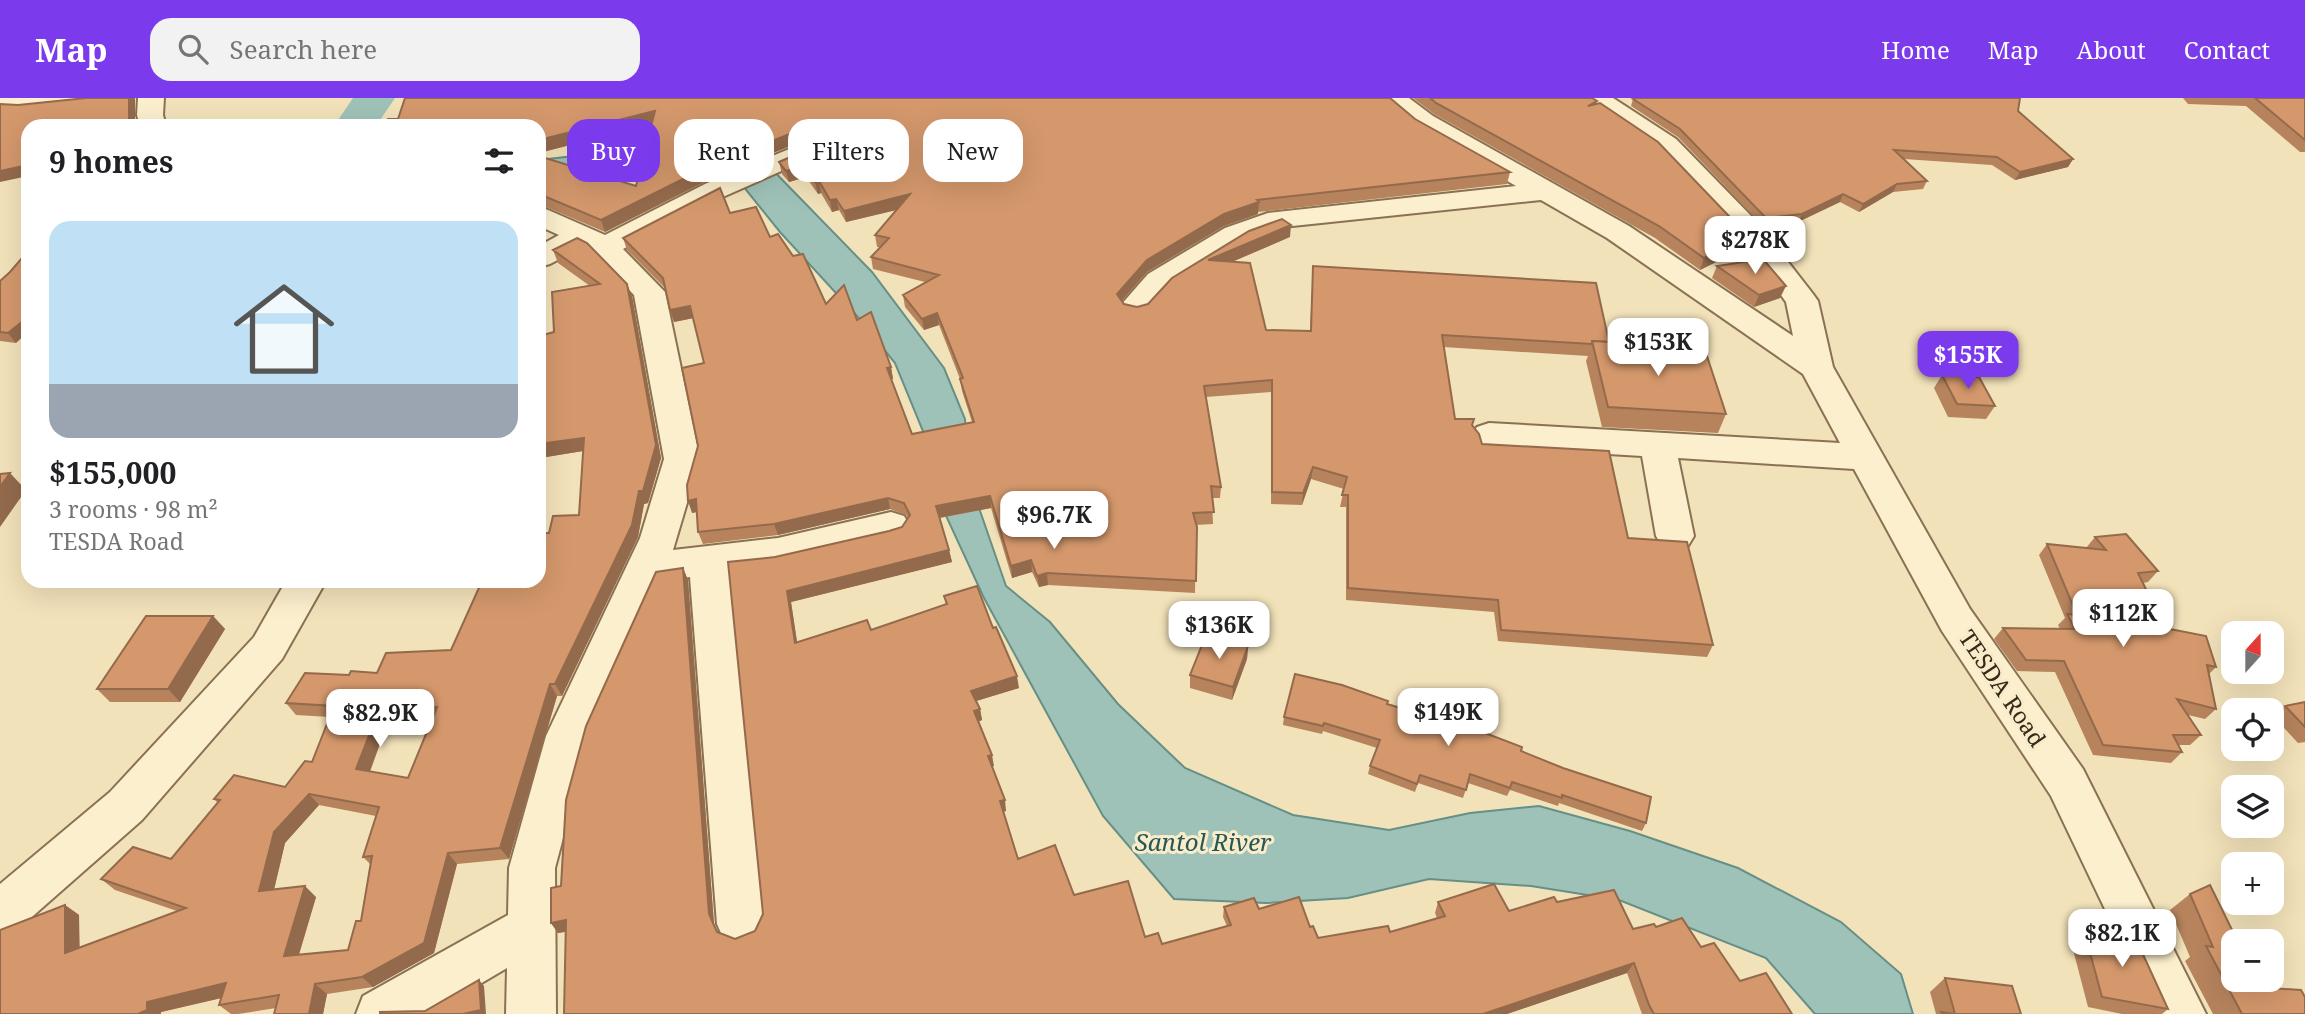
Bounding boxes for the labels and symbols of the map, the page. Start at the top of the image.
pin: $278K [1706,216,1804,276]
pin: $153K [1609,318,1707,378]
pin: $155K [1919,331,2017,391]
pin: $96.7K [997,491,1111,551]
pin: $112K [2074,589,2172,649]
pin: $136K [1170,602,1268,661]
north arrow [2221,621,2284,684]
street label: TESDA Road [1952,623,2054,753]
pin: $149K [1399,688,1497,748]
pin: $82.9K [323,690,437,749]
water label: Santol River [1135,825,1272,858]
pin: $82.1K [2065,910,2179,969]

